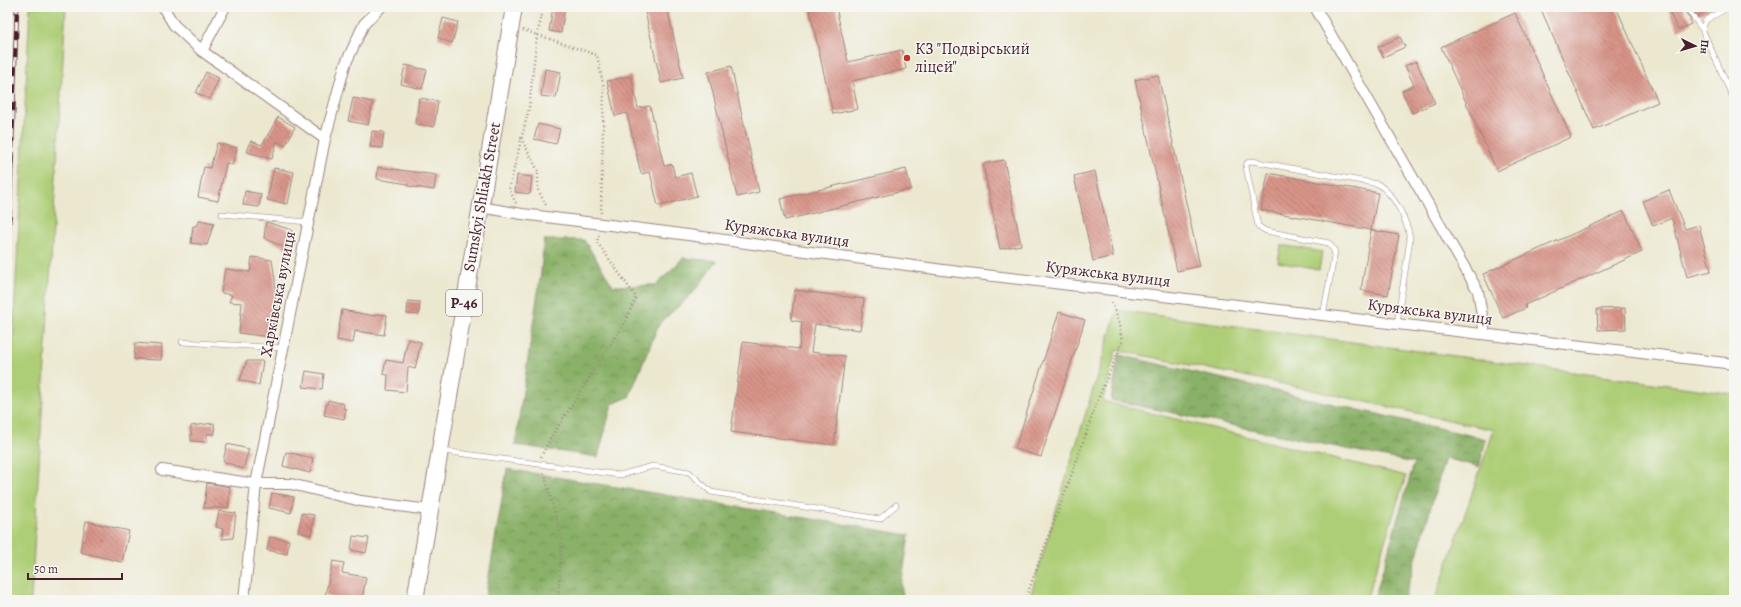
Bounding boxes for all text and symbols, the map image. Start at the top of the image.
north arrow [1675,26,1715,66]
place label: КЗ "Подвірський ліцей" [915,38,1030,78]
text: Пн [1696,39,1713,55]
marker: КЗ "Подвірський ліцей" [902,53,912,63]
street label: Sumskyi Shliakh Street [458,121,506,273]
street label: Куряжська вулиця [723,213,851,253]
street label: Харківська вулиця [255,229,301,359]
street label: Куряжська вулиця [1044,255,1172,293]
road number: Р-46 [446,290,482,316]
street label: Куряжська вулиця [1366,293,1494,331]
scale bar [28,555,122,581]
text: 50 m [34,561,58,577]

